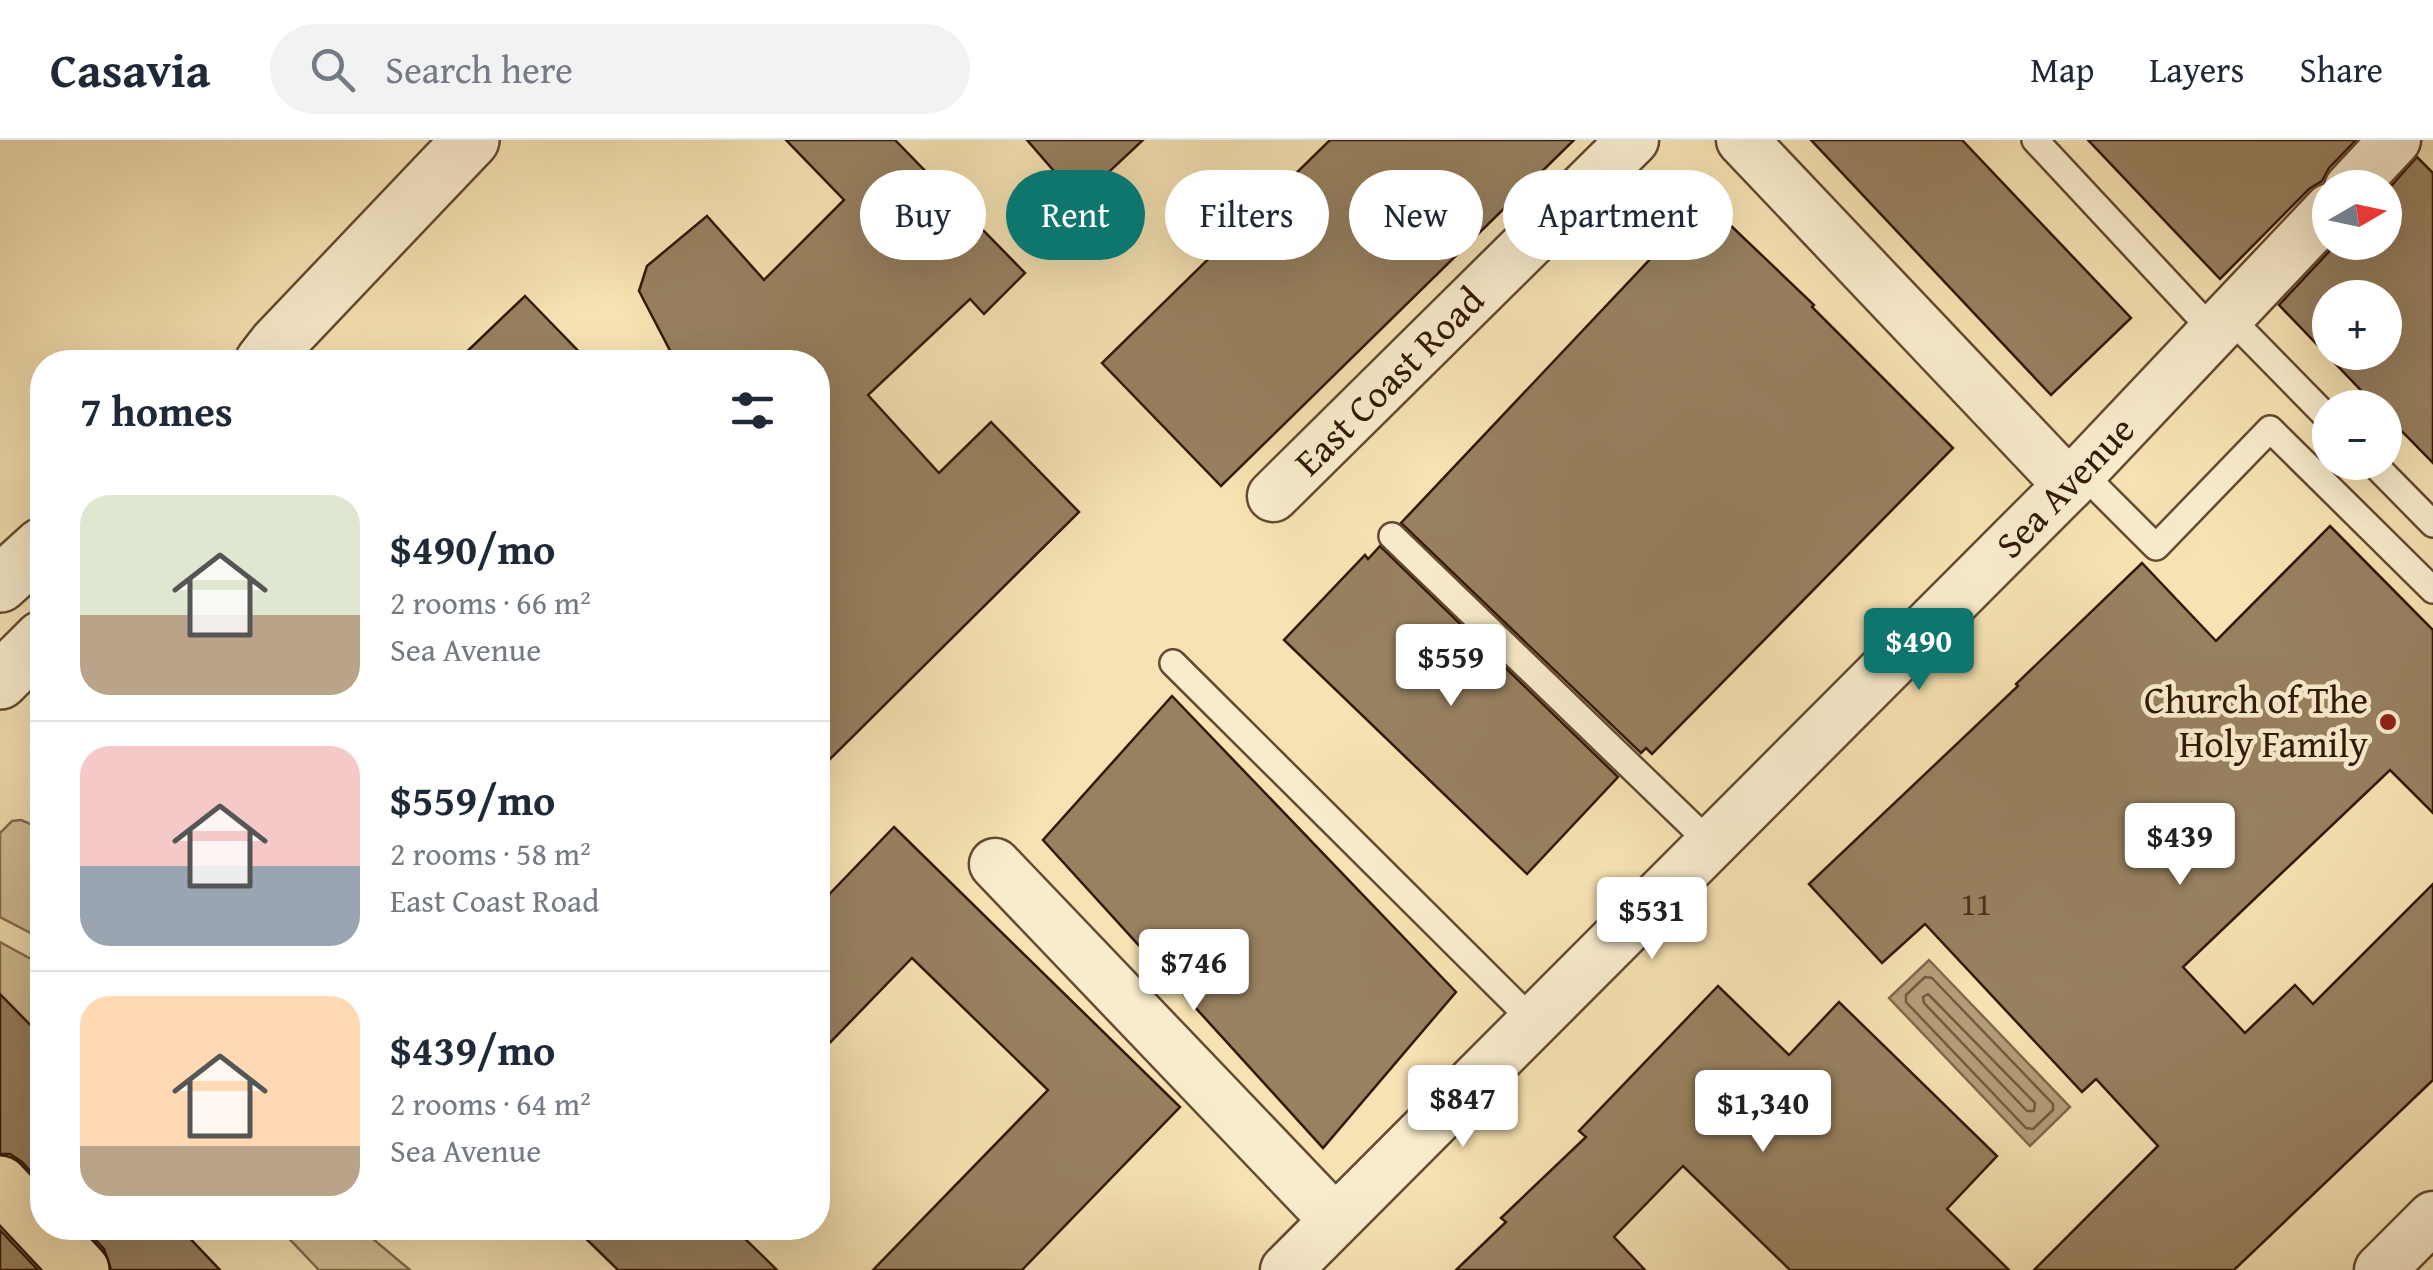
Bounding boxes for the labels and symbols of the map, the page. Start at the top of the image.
north arrow [2312,170,2402,260]
street label: East Coast Road [1281,272,1496,488]
street label: Sea Avenue [1982,402,2147,570]
pin: $490 [1860,608,1978,693]
pin: $559 [1392,624,1510,709]
place label: Church of The Holy Family [2144,671,2368,771]
marker: Church of The Holy Family [2377,711,2399,733]
pin: $439 [2121,803,2239,888]
pin: $531 [1593,877,1711,962]
house number: 11 [1961,880,1991,927]
pin: $746 [1135,929,1253,1014]
pin: $847 [1404,1065,1522,1150]
pin: $1,340 [1682,1070,1844,1155]

